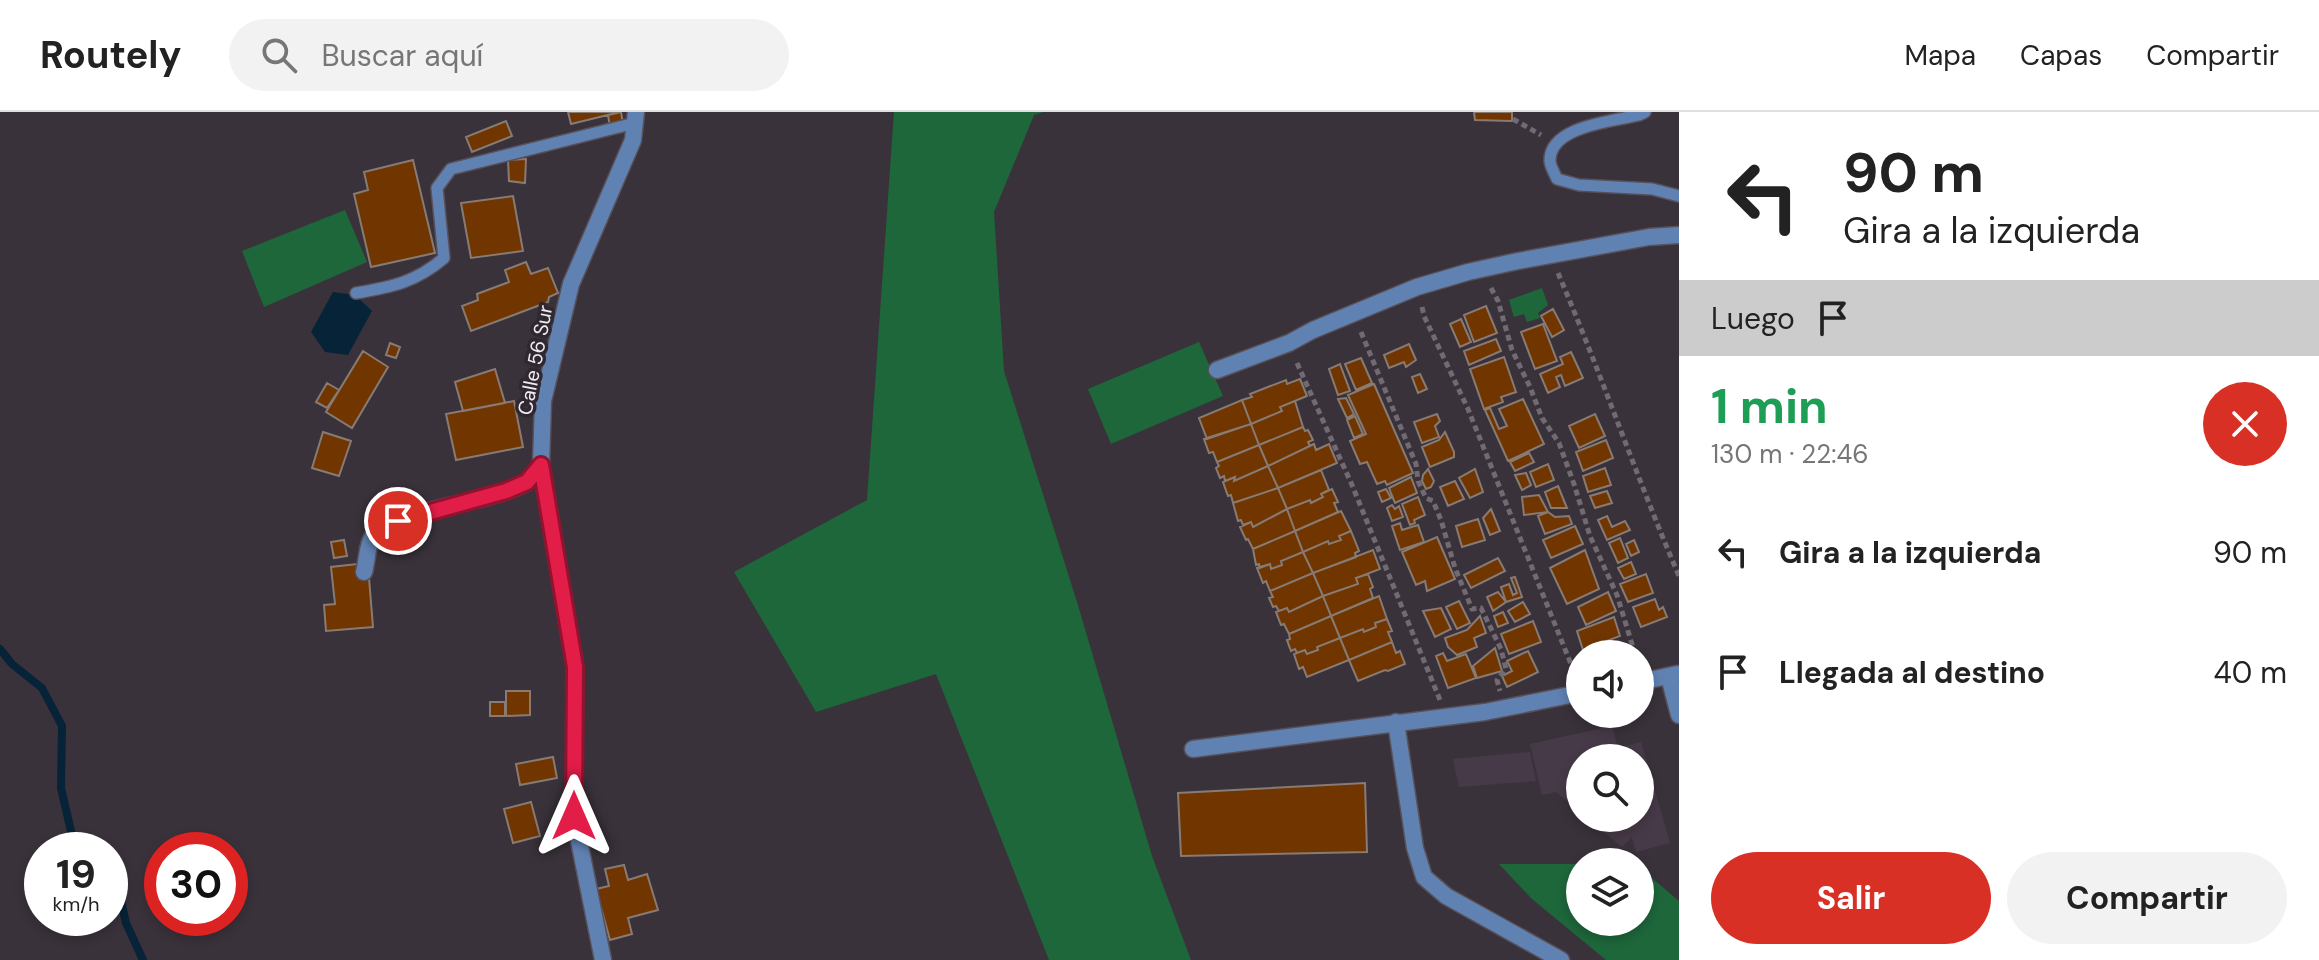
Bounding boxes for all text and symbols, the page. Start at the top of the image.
search box [229,19,789,91]
text: Routely [40,30,181,80]
icon: search [257,33,301,77]
text: Buscar aquí [321,36,483,75]
text: Mapa [1905,37,1976,74]
text: Capas [2020,37,2102,74]
text: Compartir [2146,37,2279,74]
text: 90 m [1843,136,1984,209]
icon: left [1711,144,1815,248]
text: Gira a la izquierda [1843,207,2140,254]
icon: arrive [1811,296,1855,340]
text: Luego [1711,299,1795,338]
street label: Calle 56 Sur [512,303,558,417]
text: 1 min [1711,375,1828,438]
button: close [2203,382,2287,466]
text: 130 m · 22:46 [1711,437,1869,471]
pin [364,487,432,555]
icon: arrive [376,499,420,543]
icon: left [1711,530,1755,574]
text: Gira a la izquierda [1779,533,2041,572]
text: 90 m [2213,533,2287,572]
map controls [1566,640,1654,936]
button: sound [1566,640,1654,728]
icon: arrive [1711,650,1755,694]
text: Llegada al destino [1779,653,2045,692]
text: 40 m [2214,653,2287,692]
button: search [1566,744,1654,832]
position arrow [532,774,616,858]
speed limit sign: 30 [144,832,248,936]
text: 19 [56,848,96,900]
button: layers [1566,848,1654,936]
button: Salir [1711,852,1991,944]
button: Compartir [2007,852,2287,944]
text: km/h [52,891,100,917]

